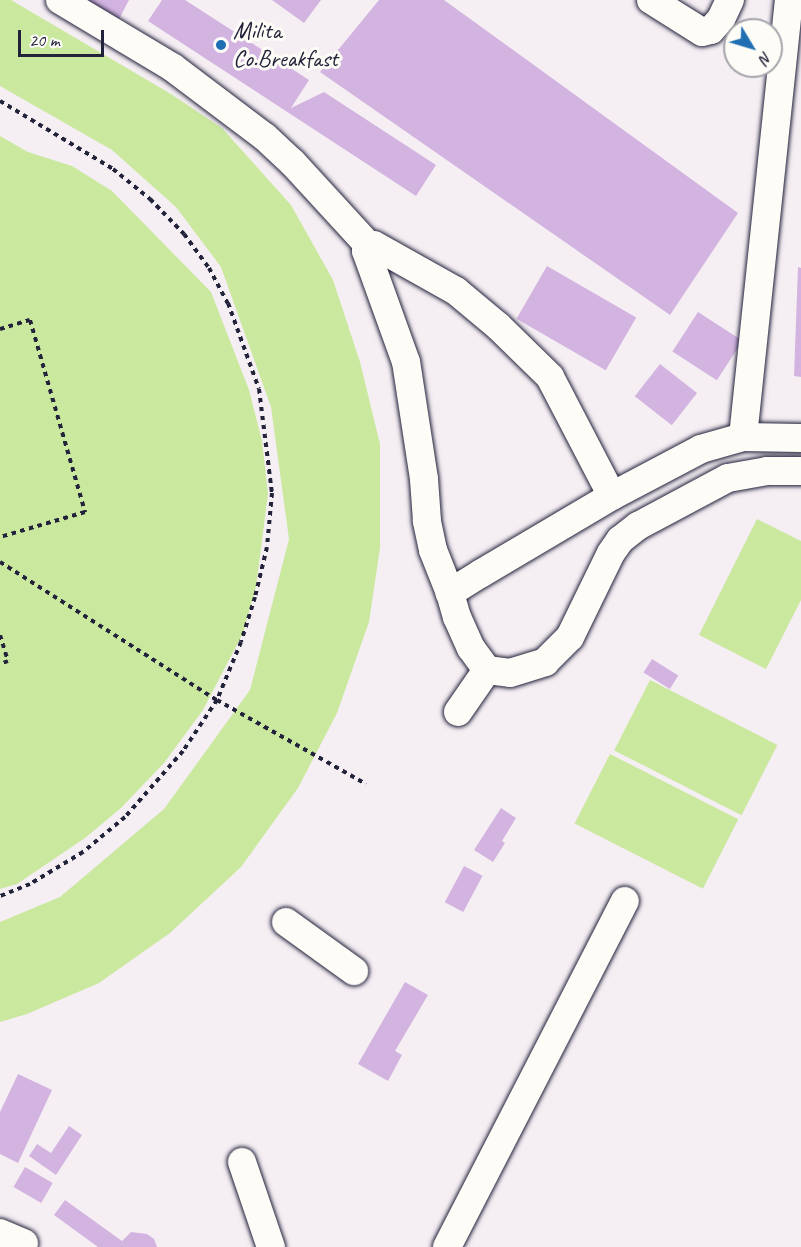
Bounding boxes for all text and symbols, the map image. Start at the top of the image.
place label: Milita Co.Breakfast [233,17,338,73]
scale bar [21,18,106,56]
north arrow [723,18,783,78]
text: 20 m [29,29,60,51]
marker: Milita Co.Breakfast [214,38,228,52]
text: N [755,48,777,68]

